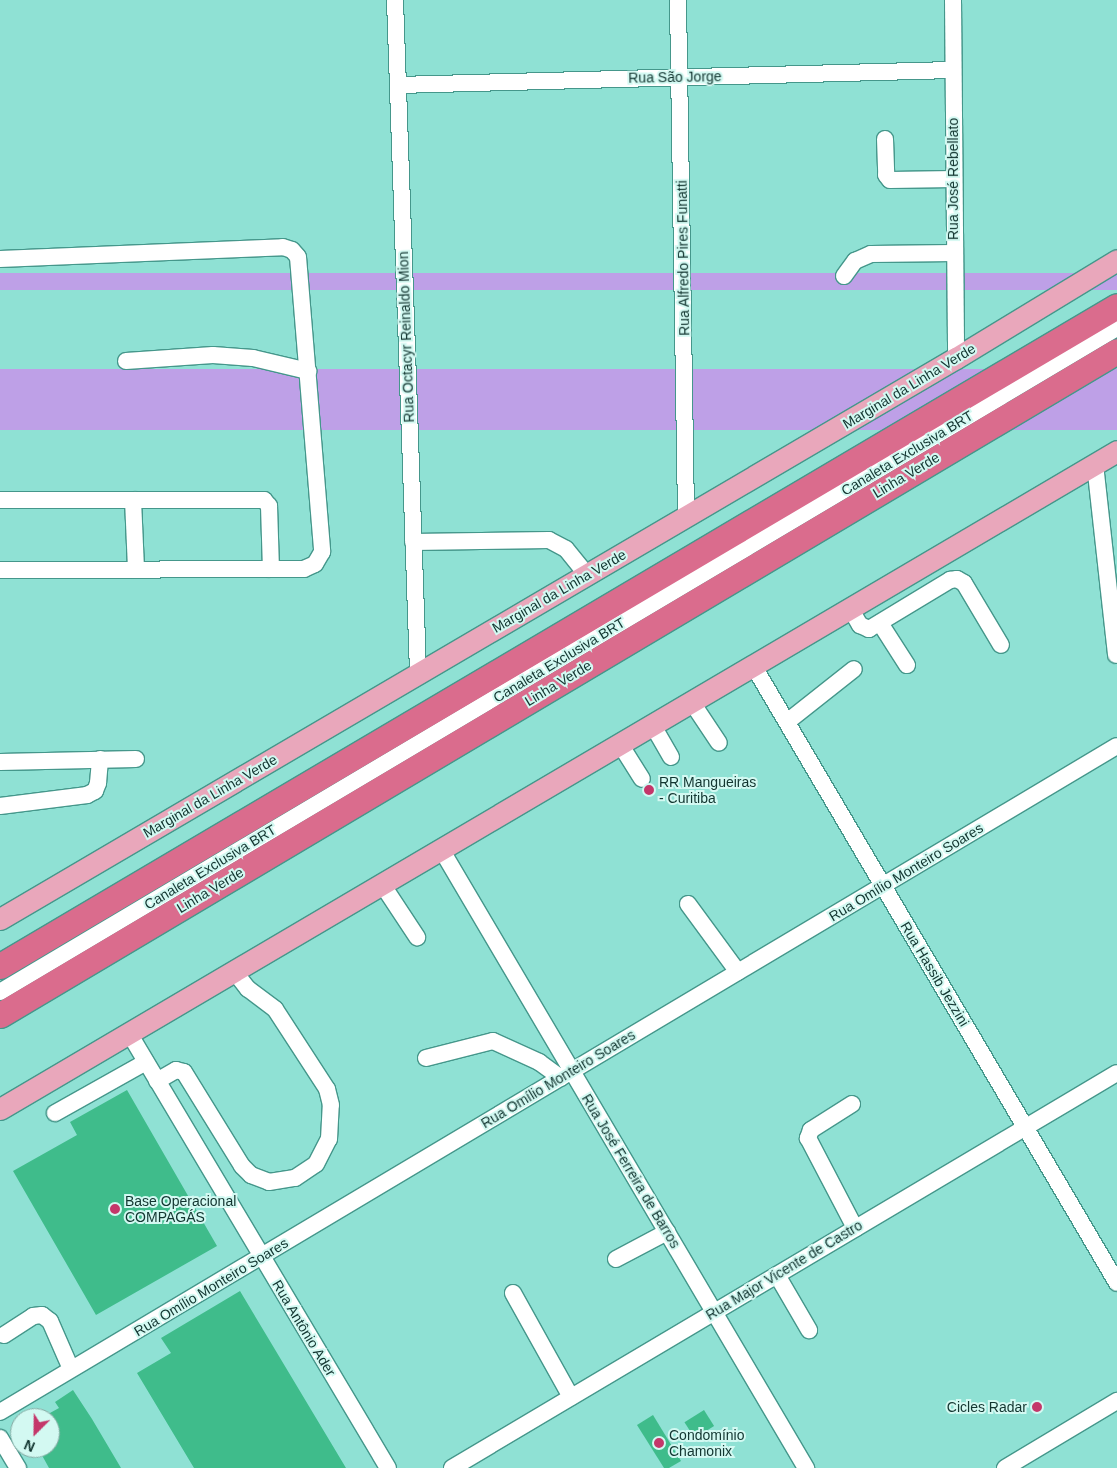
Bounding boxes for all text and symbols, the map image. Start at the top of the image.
street label: Rua São Jorge [628,68,722,86]
street label: Rua José Rebellato [945,118,961,240]
street label: Rua Alfredo Pires Funatti [673,180,693,336]
street label: Rua Octacyr Reinaldo Mion [395,251,417,423]
street label: Marginal da Linha Verde [840,340,978,432]
street label: Canaleta Exclusiva BRT [838,407,976,499]
street label: Linha Verde [870,449,942,501]
street label: Marginal da Linha Verde [489,546,629,636]
street label: Canaleta Exclusiva BRT [490,614,628,706]
street label: Linha Verde [522,657,594,709]
street label: Marginal da Linha Verde [140,751,280,841]
place label: RR Mangueiras - Curitiba [659,774,756,806]
marker: RR Mangueiras - Curitiba [643,784,655,796]
street label: Rua Omílio Monteiro Soares [826,819,986,925]
street label: Canaleta Exclusiva BRT [141,821,279,913]
street label: Linha Verde [174,864,246,916]
street label: Rua Hassib Jezzini [897,919,973,1029]
street label: Rua Omílio Monteiro Soares [478,1026,638,1132]
street label: Rua José Ferreira de Barros [578,1091,684,1251]
place label: Base Operacional COMPAGÁS [125,1193,236,1226]
marker: Base Operacional COMPAGÁS [109,1203,121,1215]
street label: Rua Major Vicente de Castro [703,1217,865,1323]
street label: Rua Omílio Monteiro Soares [131,1234,291,1340]
street label: Rua Antônio Ader [268,1276,340,1380]
place label: Cicles Radar [947,1399,1027,1415]
marker: Cicles Radar [1031,1401,1043,1413]
north arrow [10,1408,60,1458]
place label: Condomínio Chamonix [669,1427,744,1460]
text: N [22,1437,37,1455]
marker: Condomínio Chamonix [653,1437,665,1449]

